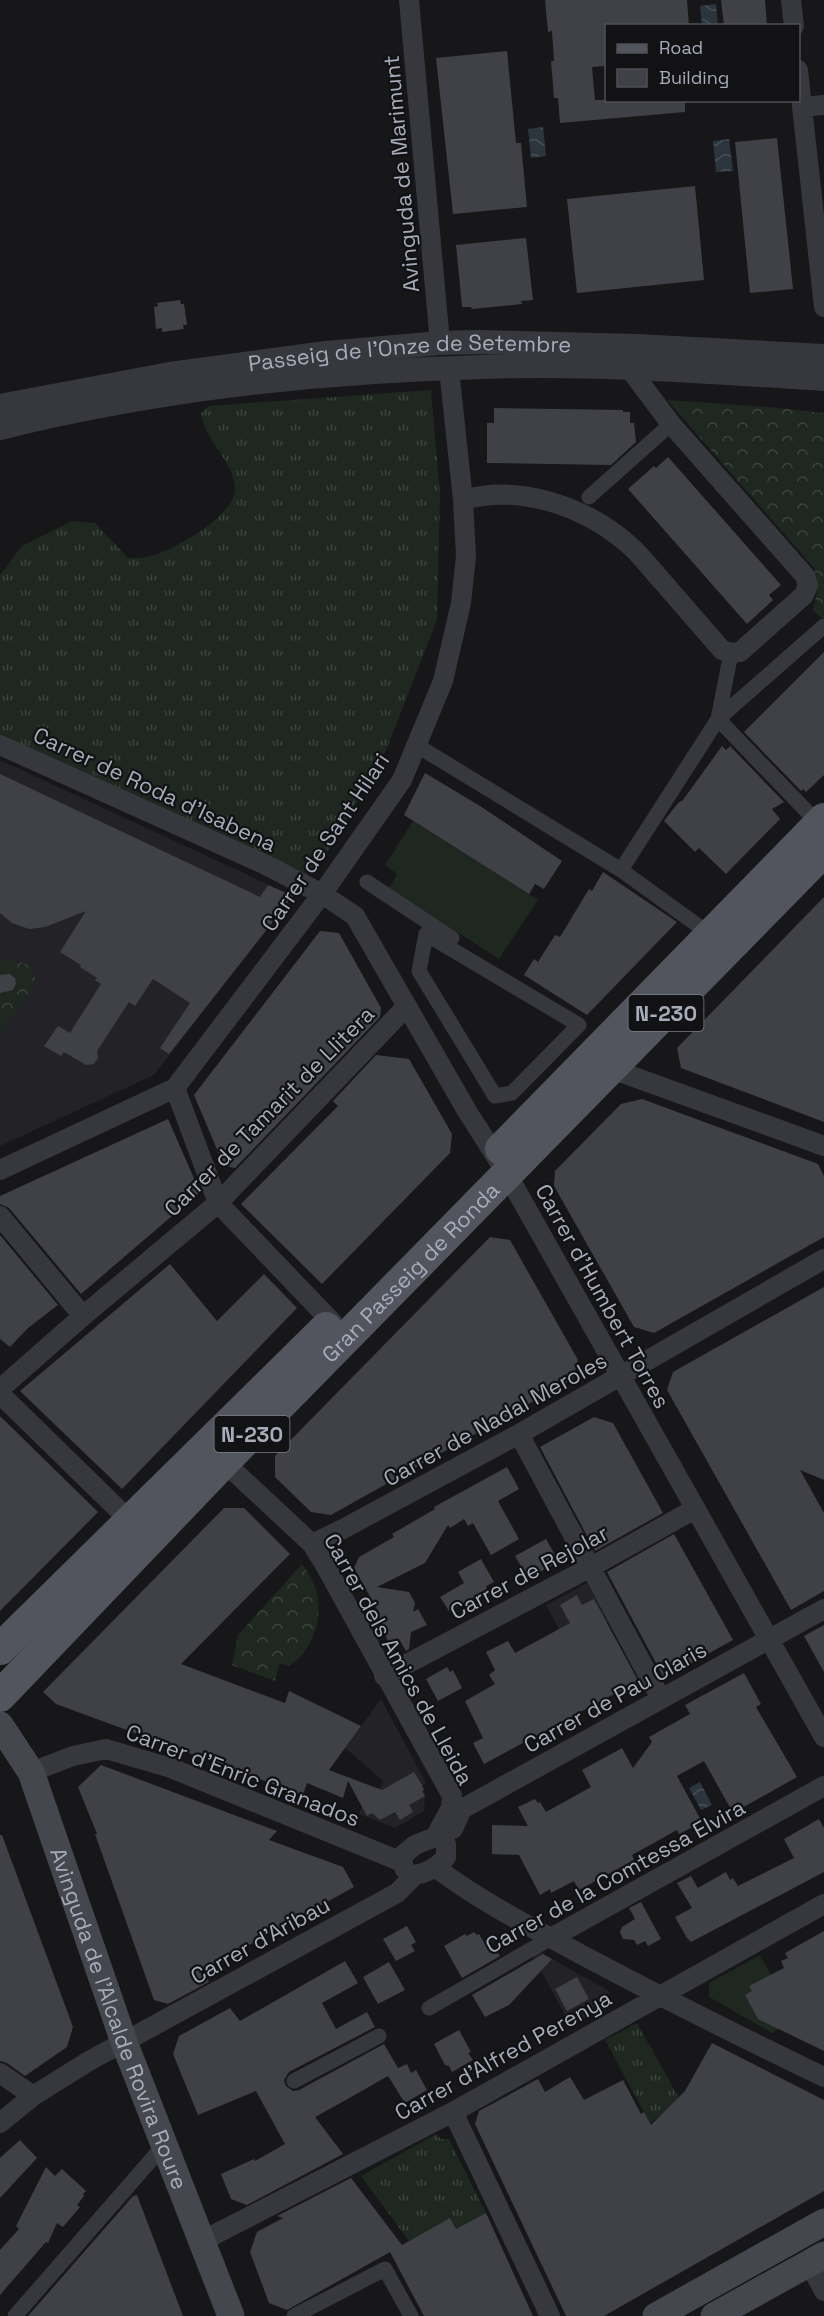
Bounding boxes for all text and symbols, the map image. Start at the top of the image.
legend [605,24,800,102]
text: Road [659,36,703,59]
street label: Avinguda de Marimunt [377,54,425,294]
text: Building [659,66,729,89]
street label: Passeig de l'Onze de Setembre [246,328,572,377]
street label: Carrer de Roda d'Isabena [29,720,281,858]
street label: Carrer de Sant Hilari [255,747,395,937]
road number: N-230 [628,995,704,1031]
street label: Carrer de Tamarit de Llitera [158,1000,380,1222]
street label: Gran Passeig de Ronda [316,1176,505,1368]
street label: Carrer d'Humbert Torres [530,1179,676,1413]
street label: Carrer de Nadal Meroles [378,1346,612,1492]
road number: N-230 [214,1416,290,1452]
street label: Carrer de Rejolar [445,1519,613,1625]
street label: Carrer dels Amics de Lleida [318,1528,480,1790]
street label: Carrer de Pau Claris [519,1635,711,1759]
street label: Carrer d'Enric Granados [122,1717,364,1833]
street label: Carrer de la Comtessa Elvira [480,1793,750,1959]
street label: Avinguda de l'Alcalde Rovira Roure [44,1844,194,2193]
street label: Carrer d'Aribau [185,1890,335,1990]
street label: Carrer d'Alfred Perenya [390,1984,617,2126]

